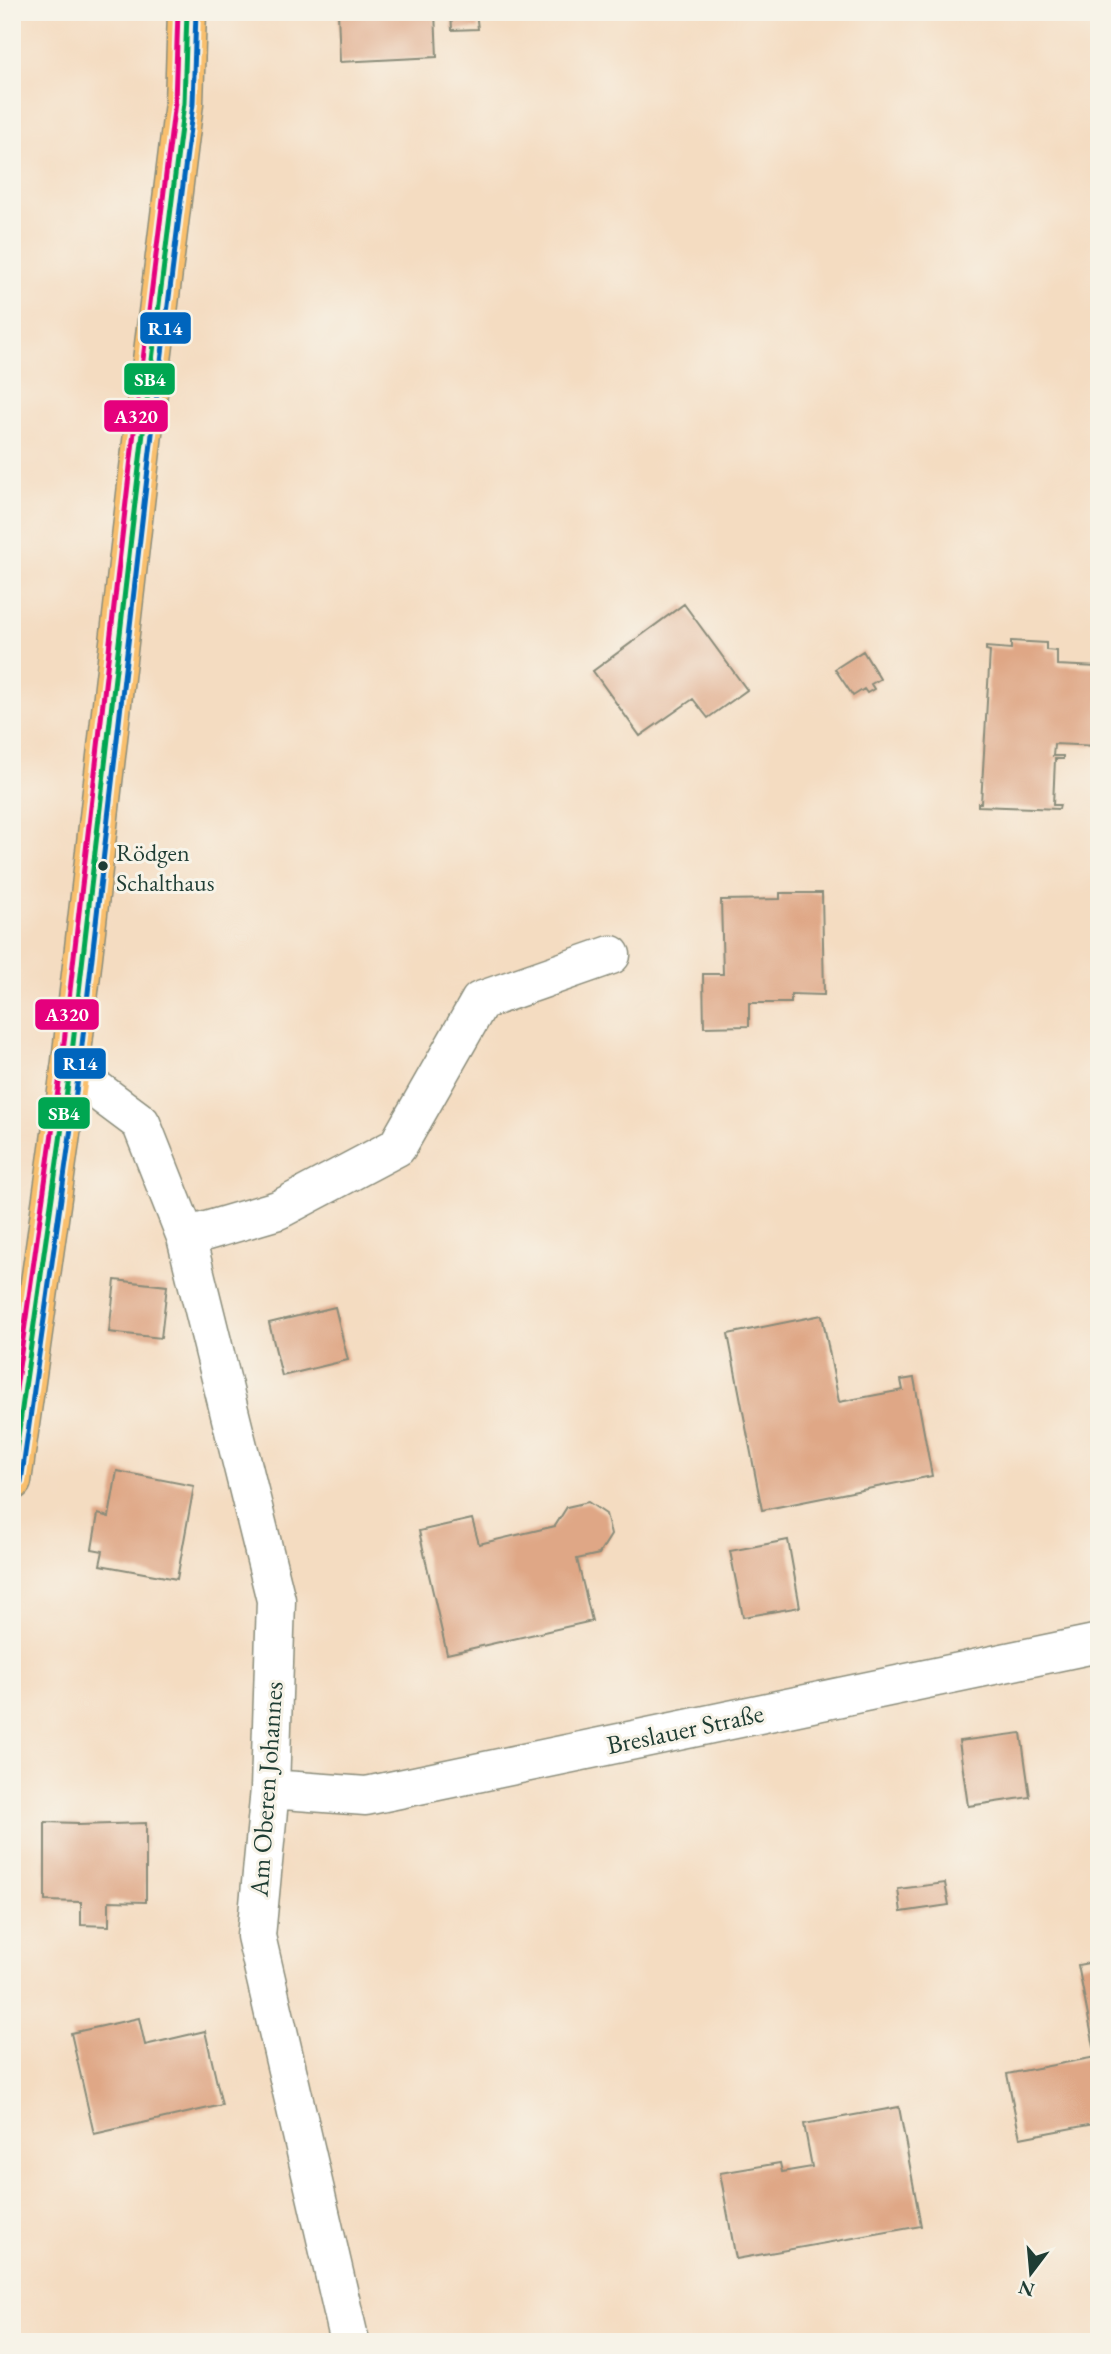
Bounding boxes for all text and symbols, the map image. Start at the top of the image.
line badge: R14 [139,311,192,345]
text: R14 [148,316,183,341]
line badge: SB4 [123,362,176,396]
text: SB4 [134,367,167,392]
line badge: A320 [103,399,169,433]
text: A320 [113,404,158,429]
place label: Rödgen Schalthaus [116,837,215,898]
marker: Rödgen Schalthaus [96,859,110,873]
line badge: A320 [34,998,100,1031]
text: A320 [44,1002,89,1027]
line badge: R14 [53,1047,107,1080]
text: R14 [63,1051,98,1076]
line badge: SB4 [37,1096,91,1130]
text: SB4 [48,1101,81,1126]
street label: Am Oberen Johannes [241,1680,290,1899]
street label: Breslauer Straße [604,1696,766,1762]
north arrow [996,2238,1066,2308]
text: N [1015,2275,1037,2303]

